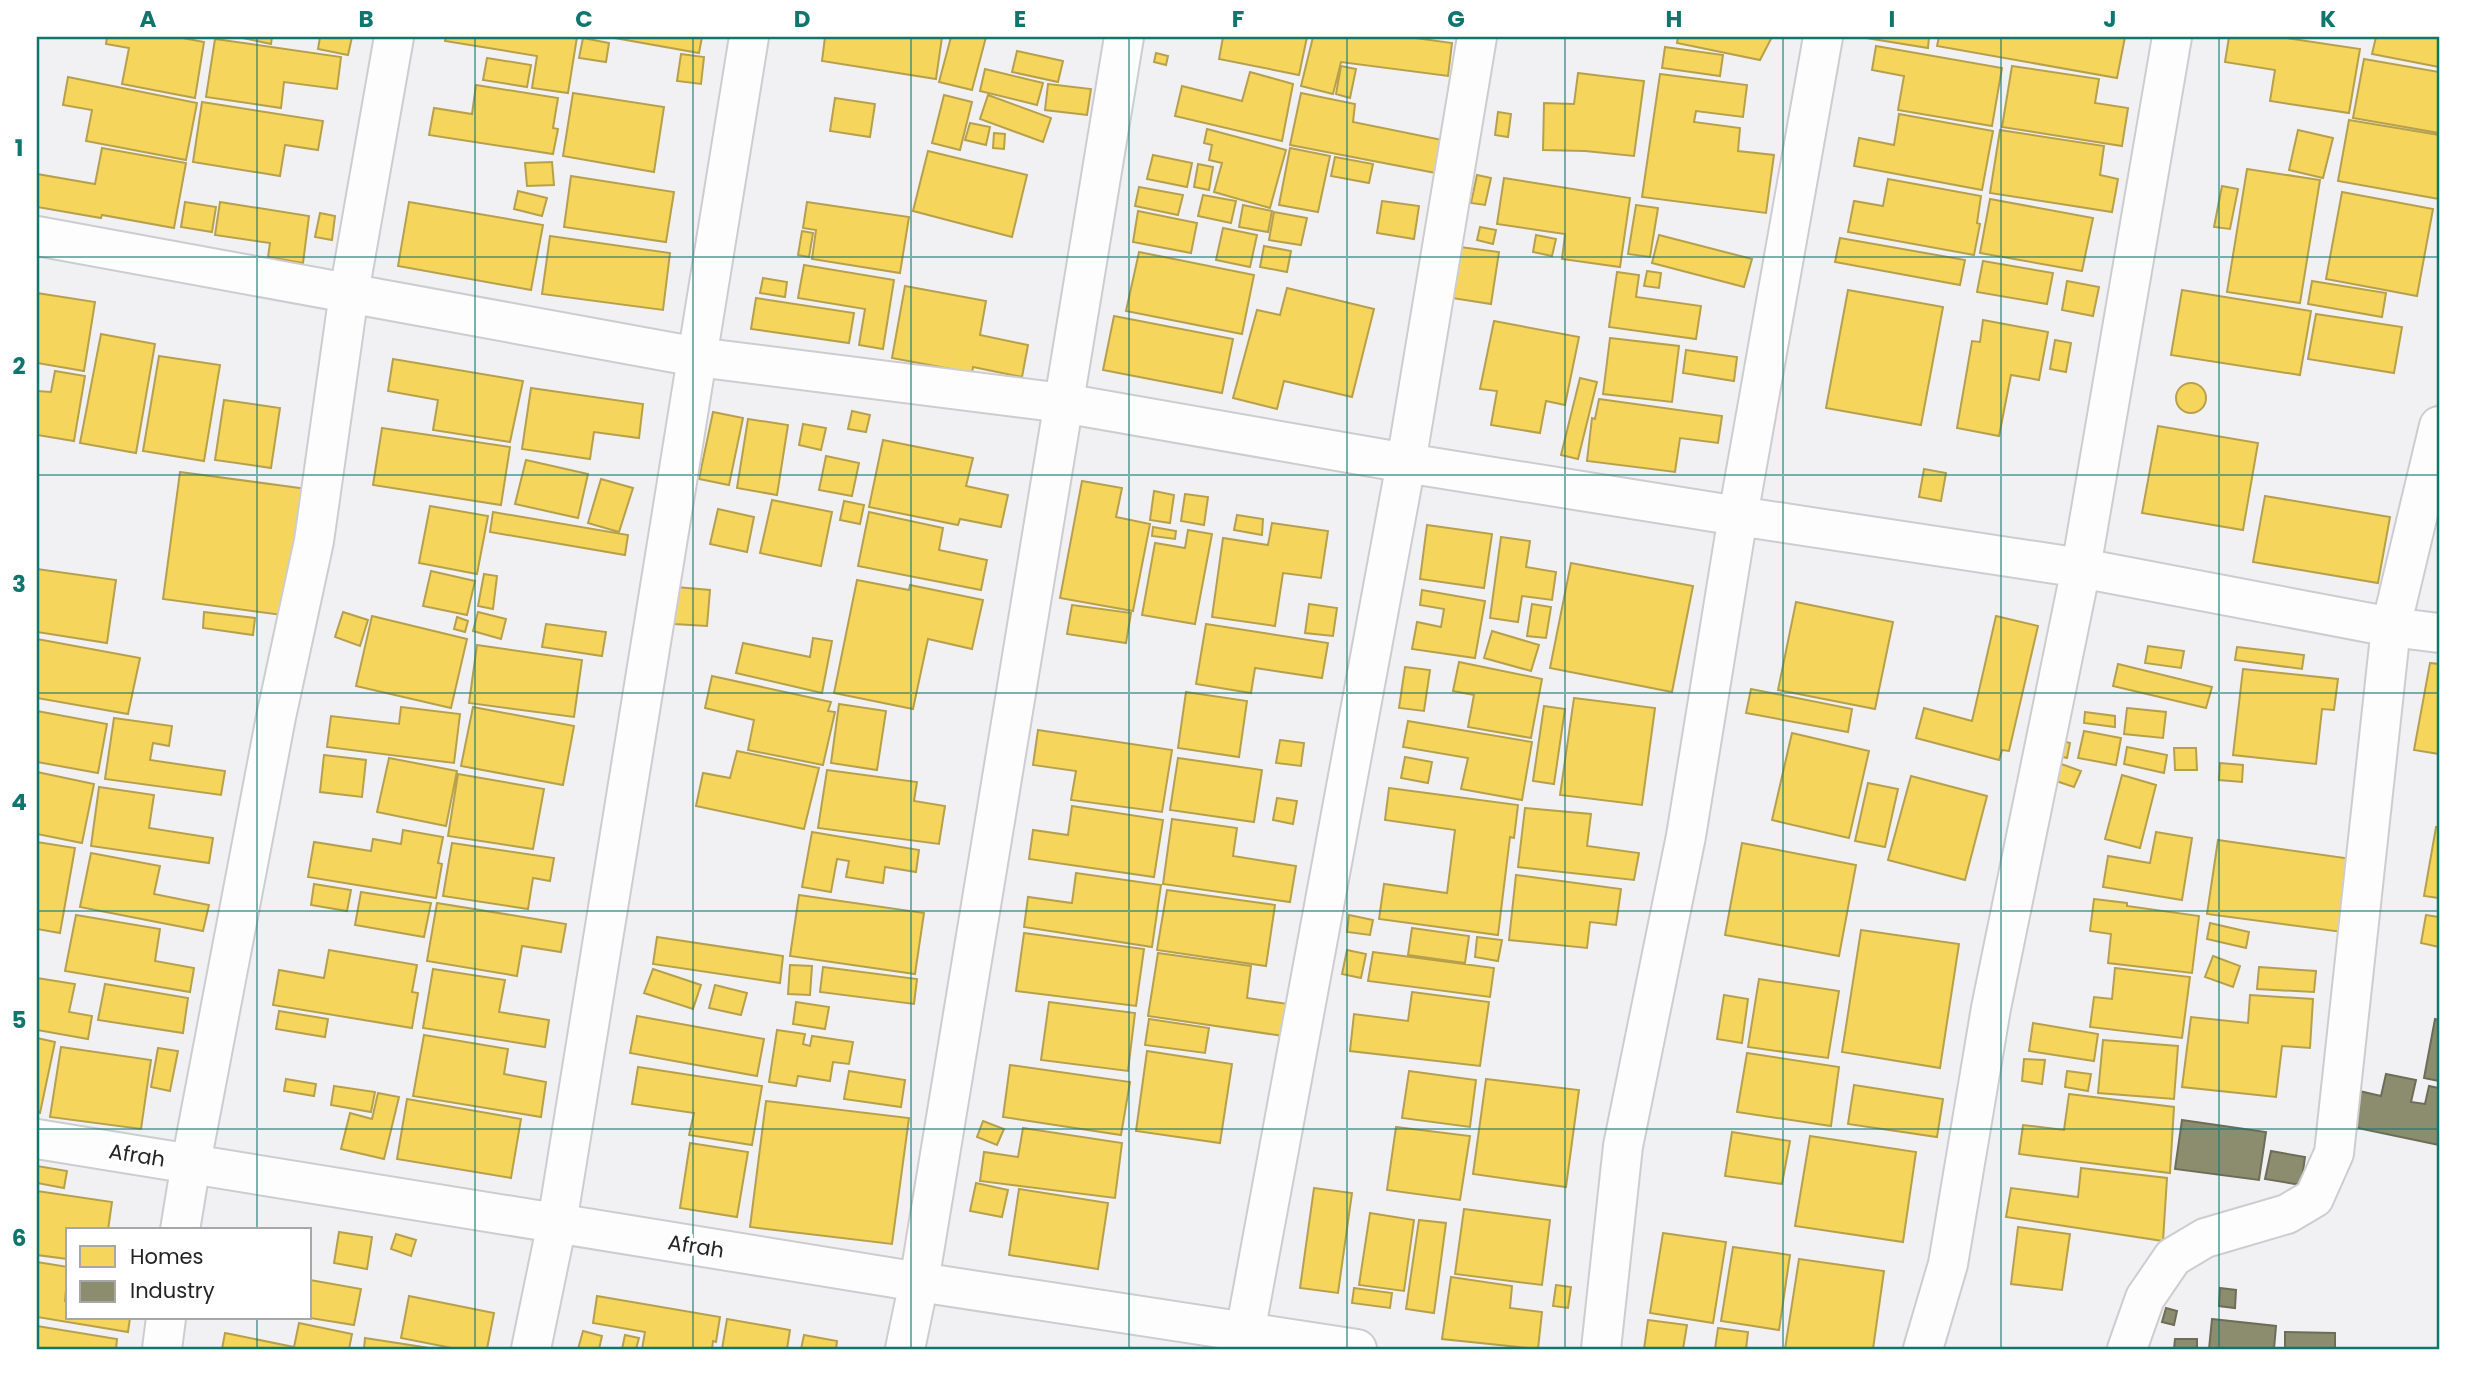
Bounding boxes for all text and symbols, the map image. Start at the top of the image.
text: A [140,3,157,35]
text: B [358,3,374,35]
text: C [575,3,593,35]
text: D [794,3,810,35]
text: E [1014,3,1026,35]
text: F [1232,3,1244,35]
text: G [1447,3,1465,35]
text: H [1666,3,1682,35]
text: I [1889,3,1895,35]
text: J [2103,3,2117,35]
text: K [2320,3,2336,35]
text: 1 [15,132,23,164]
text: 2 [12,350,26,382]
text: 3 [12,568,26,600]
text: 4 [11,786,27,818]
text: 5 [12,1004,26,1036]
street label: Afrah [107,1136,167,1174]
text: 6 [12,1222,26,1254]
street label: Afrah [666,1227,726,1265]
legend [66,1228,312,1320]
text: Homes [130,1242,204,1271]
text: Industry [130,1276,215,1305]

